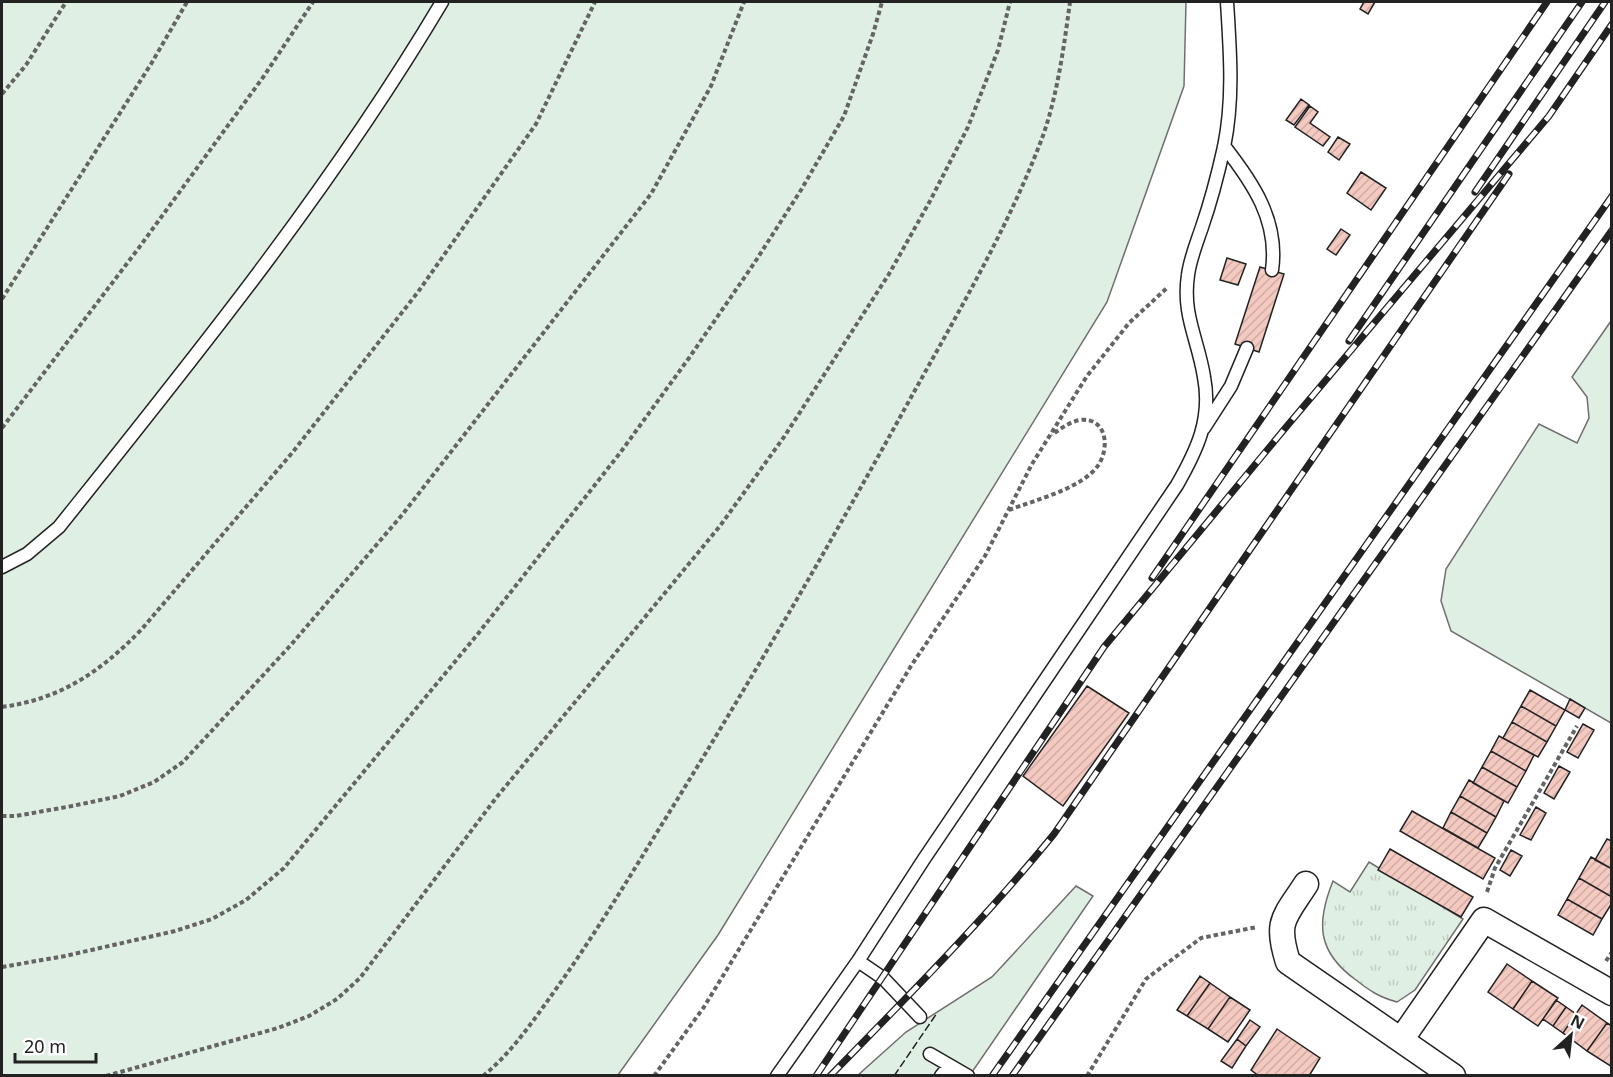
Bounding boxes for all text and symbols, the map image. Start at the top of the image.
north arrow [1541,1005,1601,1065]
text: N [1567,1009,1589,1034]
scale bar [15,1026,96,1064]
text: 20 m [24,1034,66,1058]

